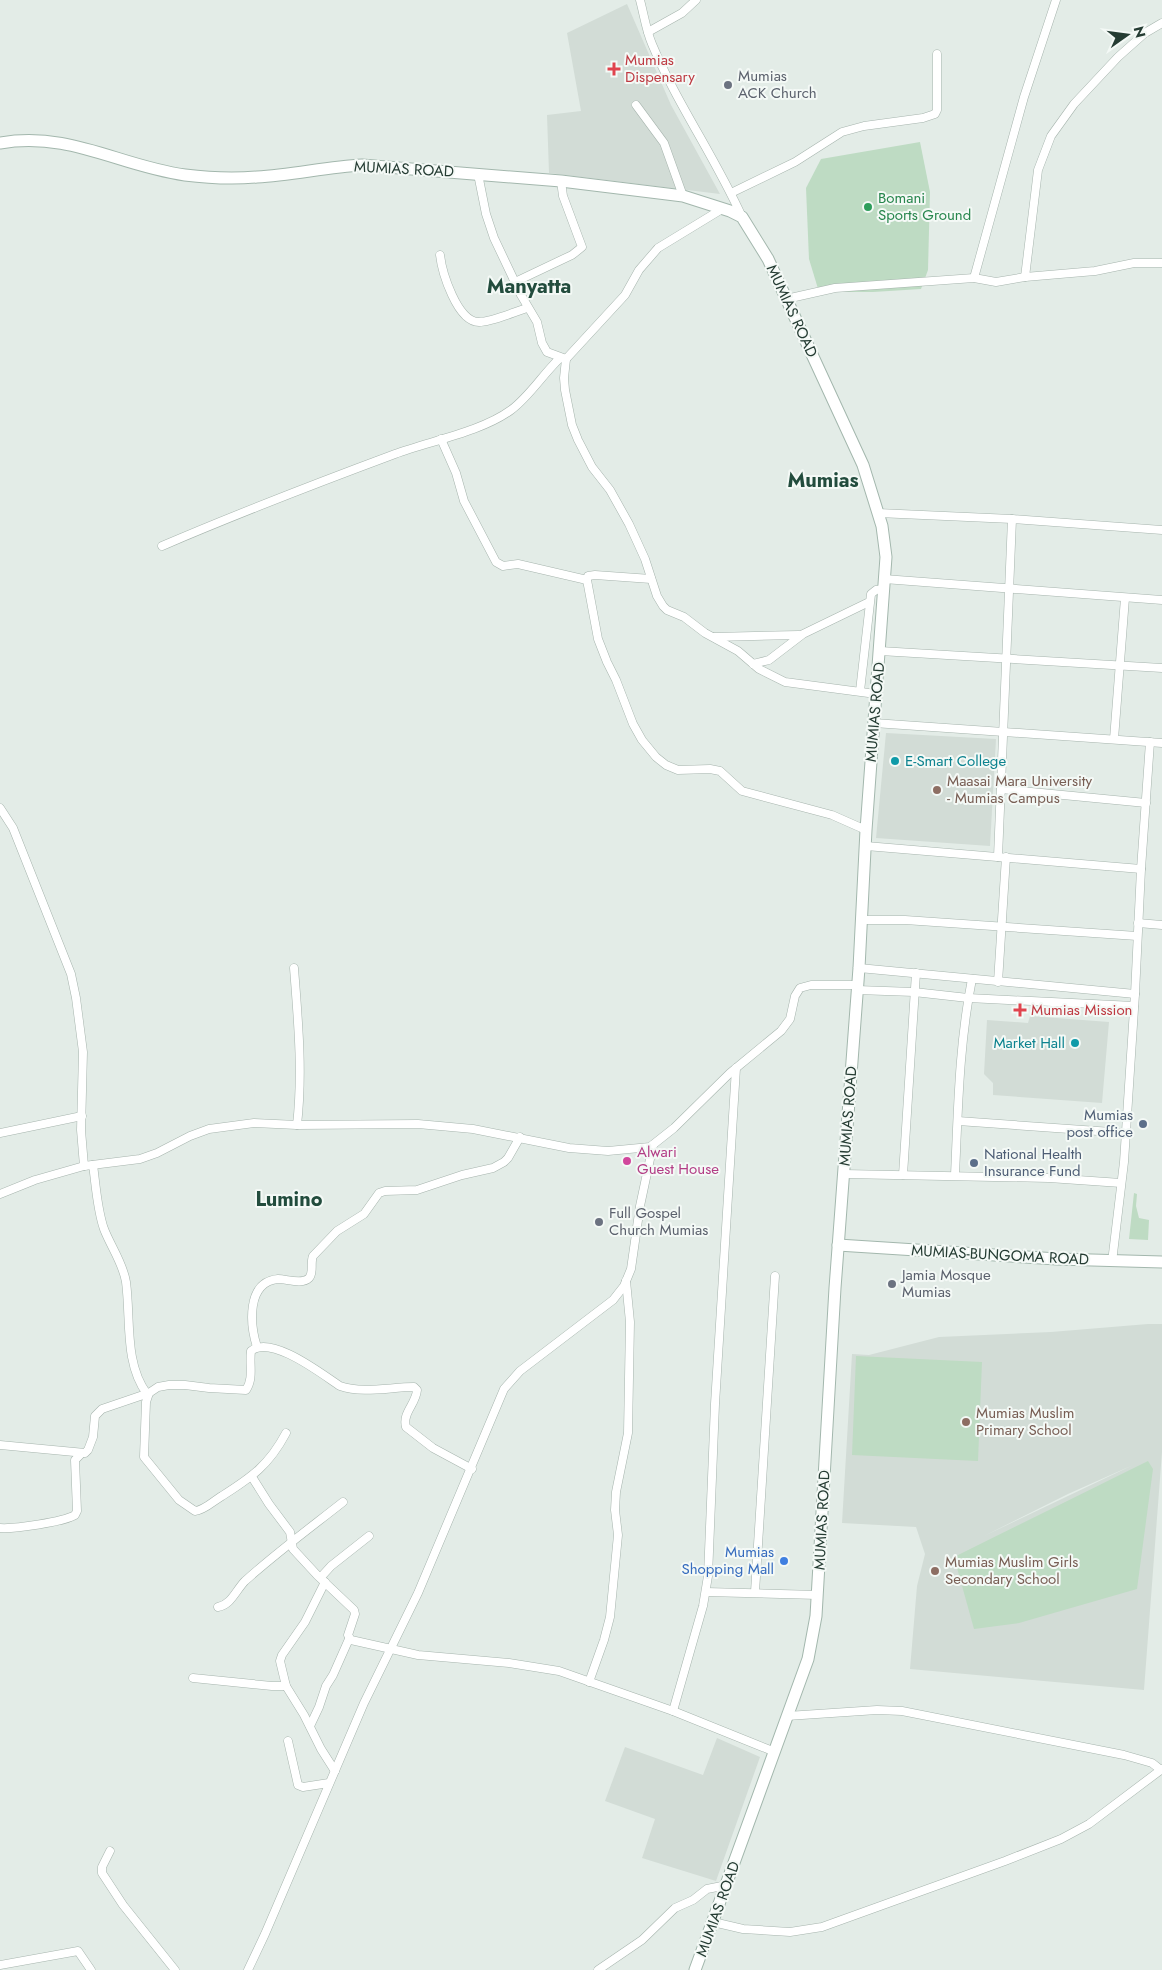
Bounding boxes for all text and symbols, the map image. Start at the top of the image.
north arrow [1102,10,1152,60]
text: N [1129,24,1151,40]
place label: Mumias Dispensary [625,49,695,88]
marker: Mumias Dispensary [607,62,621,76]
place label: Mumias ACK Church [738,65,817,104]
marker: Mumias ACK Church [722,79,734,91]
street label: MUMIAS ROAD [354,155,454,183]
place label: Bomani Sports Ground [878,187,971,226]
marker: Bomani Sports Ground [862,201,874,213]
street label: MUMIAS ROAD [761,261,823,361]
district label: Manyatta [487,272,571,301]
district label: Mumias [787,466,859,495]
street label: MUMIAS ROAD [860,661,890,763]
place label: E-Smart College [905,750,1006,772]
marker: E-Smart College [889,755,901,767]
place label: Maasai Mara University - Mumias Campus [947,770,1092,809]
marker: Maasai Mara University - Mumias Campus [931,784,943,796]
place label: Mumias Mission [1031,999,1133,1021]
marker: Mumias Mission [1013,1003,1027,1017]
place label: Market Hall [993,1032,1065,1054]
marker: Market Hall [1069,1037,1081,1049]
street label: MUMIAS ROAD [834,1065,862,1167]
place label: Mumias post office [1067,1104,1133,1143]
marker: Mumias post office [1137,1118,1149,1130]
place label: Alwari Guest House [637,1141,719,1180]
place label: National Health Insurance Fund [984,1143,1082,1182]
marker: Alwari Guest House [621,1155,633,1167]
marker: National Health Insurance Fund [968,1157,980,1169]
district label: Lumino [256,1185,323,1214]
place label: Full Gospel Church Mumias [609,1202,708,1241]
marker: Full Gospel Church Mumias [593,1216,605,1228]
street label: MUMIAS-BUNGOMA ROAD [911,1239,1089,1271]
place label: Jamia Mosque Mumias [900,1264,991,1303]
marker: Jamia Mosque Mumias [886,1278,898,1290]
place label: Mumias Muslim Primary School [976,1402,1075,1441]
marker: Mumias Muslim Primary School [960,1416,972,1428]
street label: MUMIAS ROAD [808,1470,836,1570]
place label: Mumias Shopping Mall [682,1541,774,1580]
place label: Mumias Muslim Girls Secondary School [945,1551,1078,1590]
marker: Mumias Shopping Mall [778,1555,790,1567]
marker: Mumias Muslim Girls Secondary School [929,1565,941,1577]
street label: MUMIAS ROAD [691,1858,745,1960]

